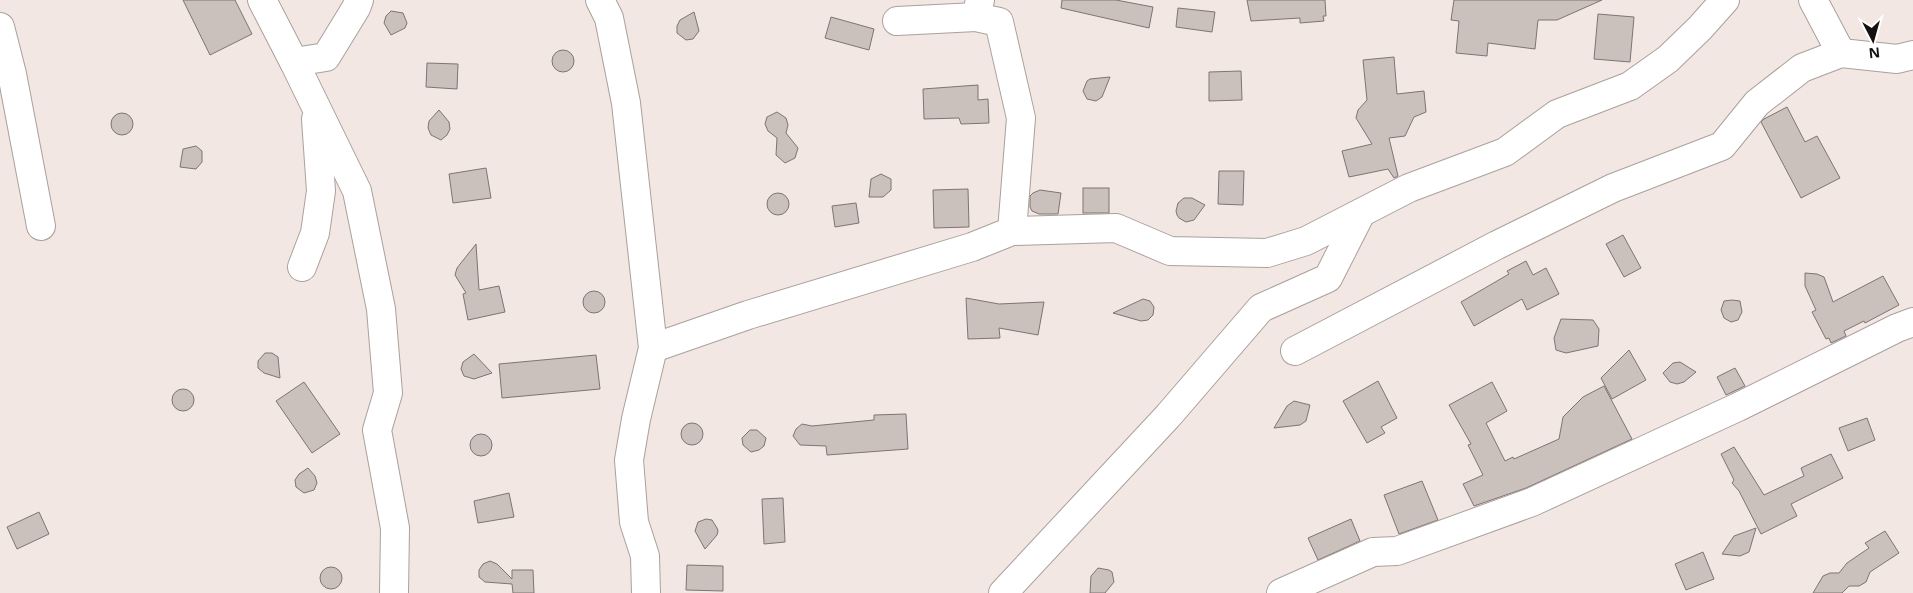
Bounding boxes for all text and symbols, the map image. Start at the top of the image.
north arrow [1848,15,1898,65]
text: N [1868,43,1881,63]

